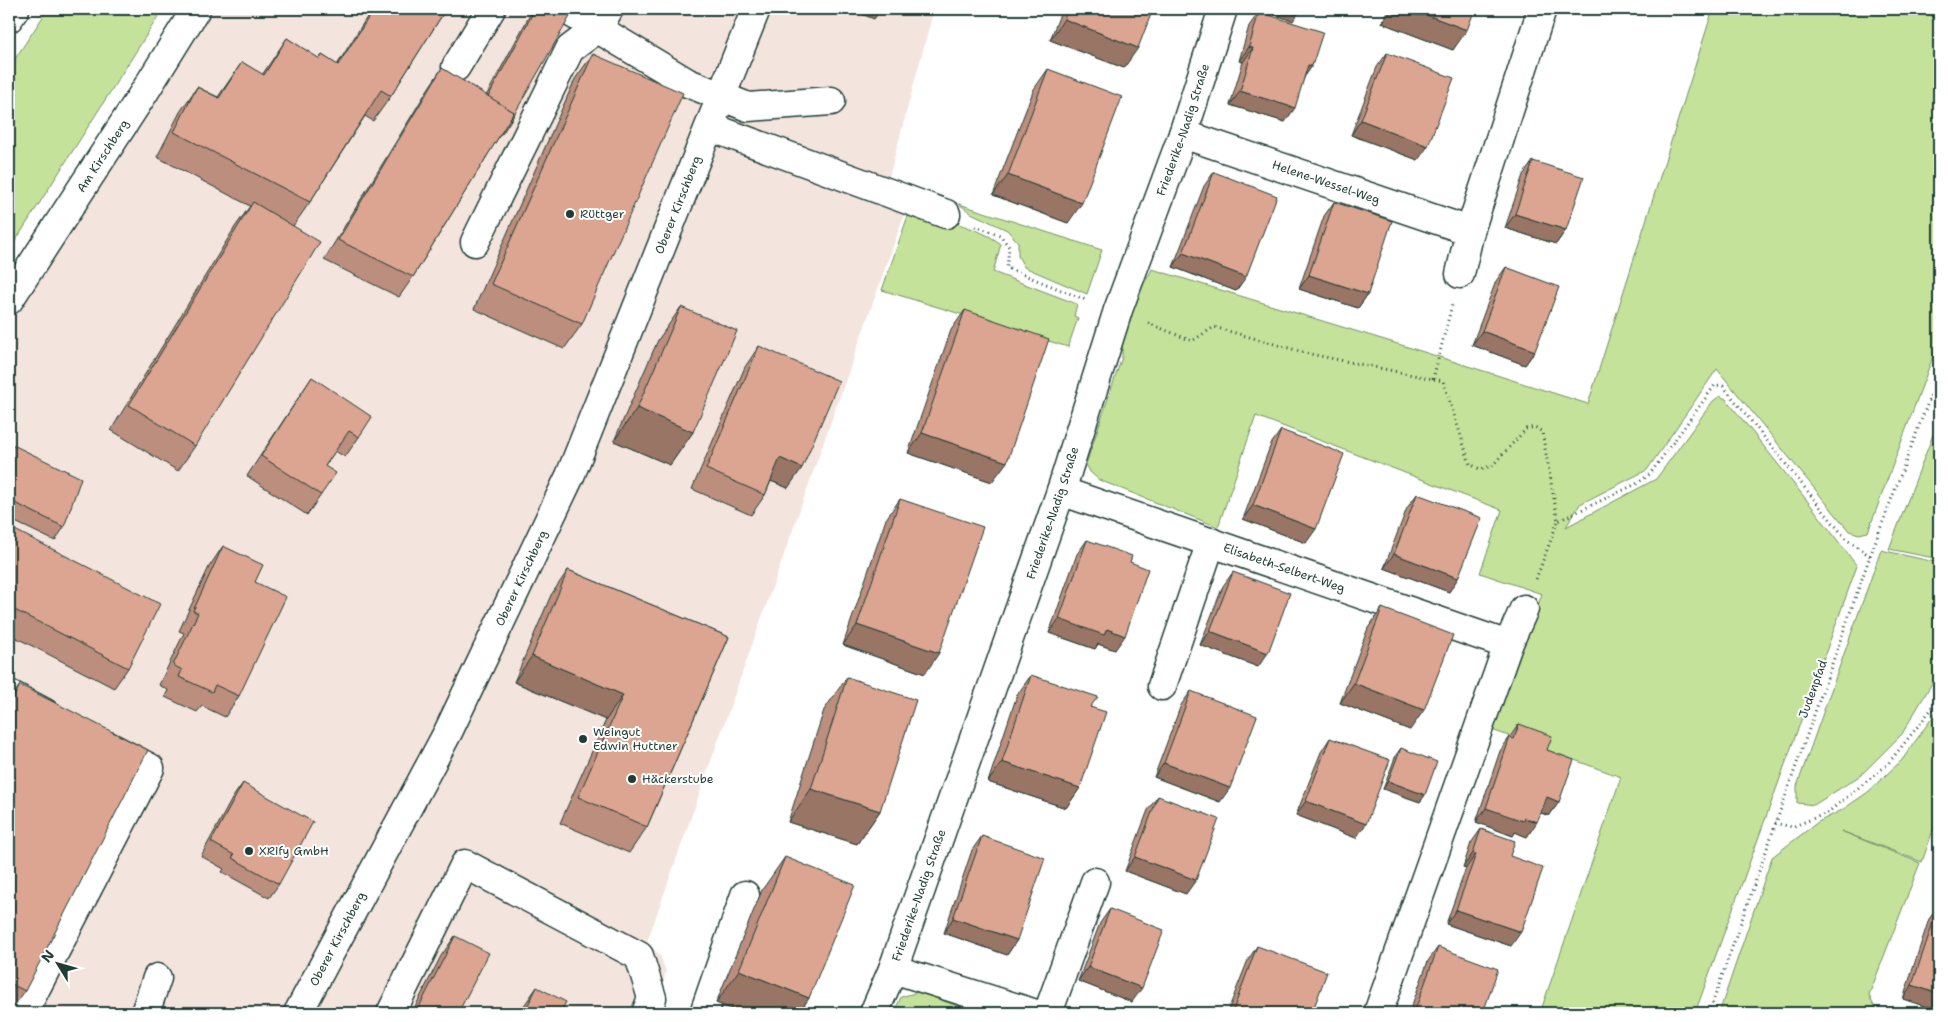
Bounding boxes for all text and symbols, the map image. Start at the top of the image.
street label: Friederike-Nadig Straße [1153,61,1213,198]
street label: Am Kirschberg [73,116,132,195]
street label: Oberer Kirschberg [651,153,705,256]
street label: Helene-Wessel-Weg [1270,157,1382,208]
place label: Rüttger [580,206,625,222]
marker: Rüttger [564,208,576,220]
street label: Friederike-Nadig Straße [1023,445,1082,582]
street label: Oberer Kirschberg [492,527,551,629]
street label: Elisabeth-Selbert-Weg [1221,539,1347,596]
street label: Judenpfad [1795,657,1831,720]
place label: Weingut Edwin Huttner [593,724,678,754]
marker: Weingut Edwin Huttner [577,733,589,745]
place label: Häckerstube [642,771,714,787]
marker: Häckerstube [626,773,638,785]
street label: Friederike-Nadig Straße [888,827,950,964]
place label: XRify GmbH [259,843,329,859]
marker: XRify GmbH [243,845,255,857]
street label: Oberer Kirschberg [306,889,369,989]
north arrow [32,940,82,990]
text: N [37,946,58,966]

